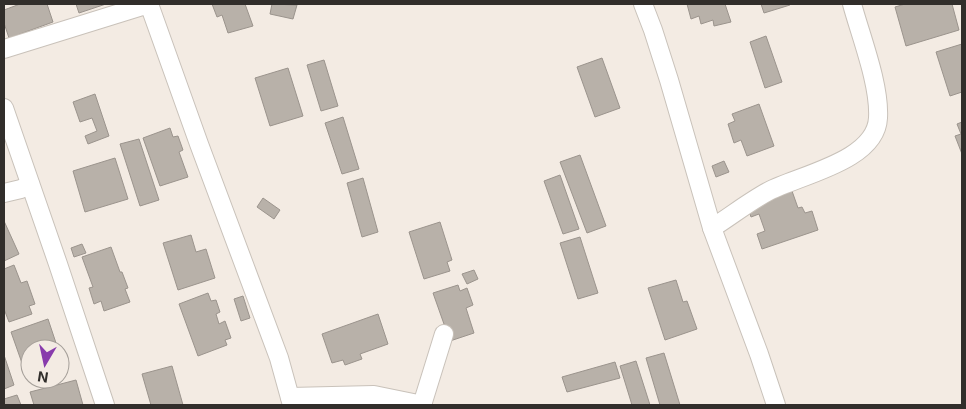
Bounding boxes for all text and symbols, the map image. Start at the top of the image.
north arrow [20,339,70,389]
text: N [36,368,49,387]

